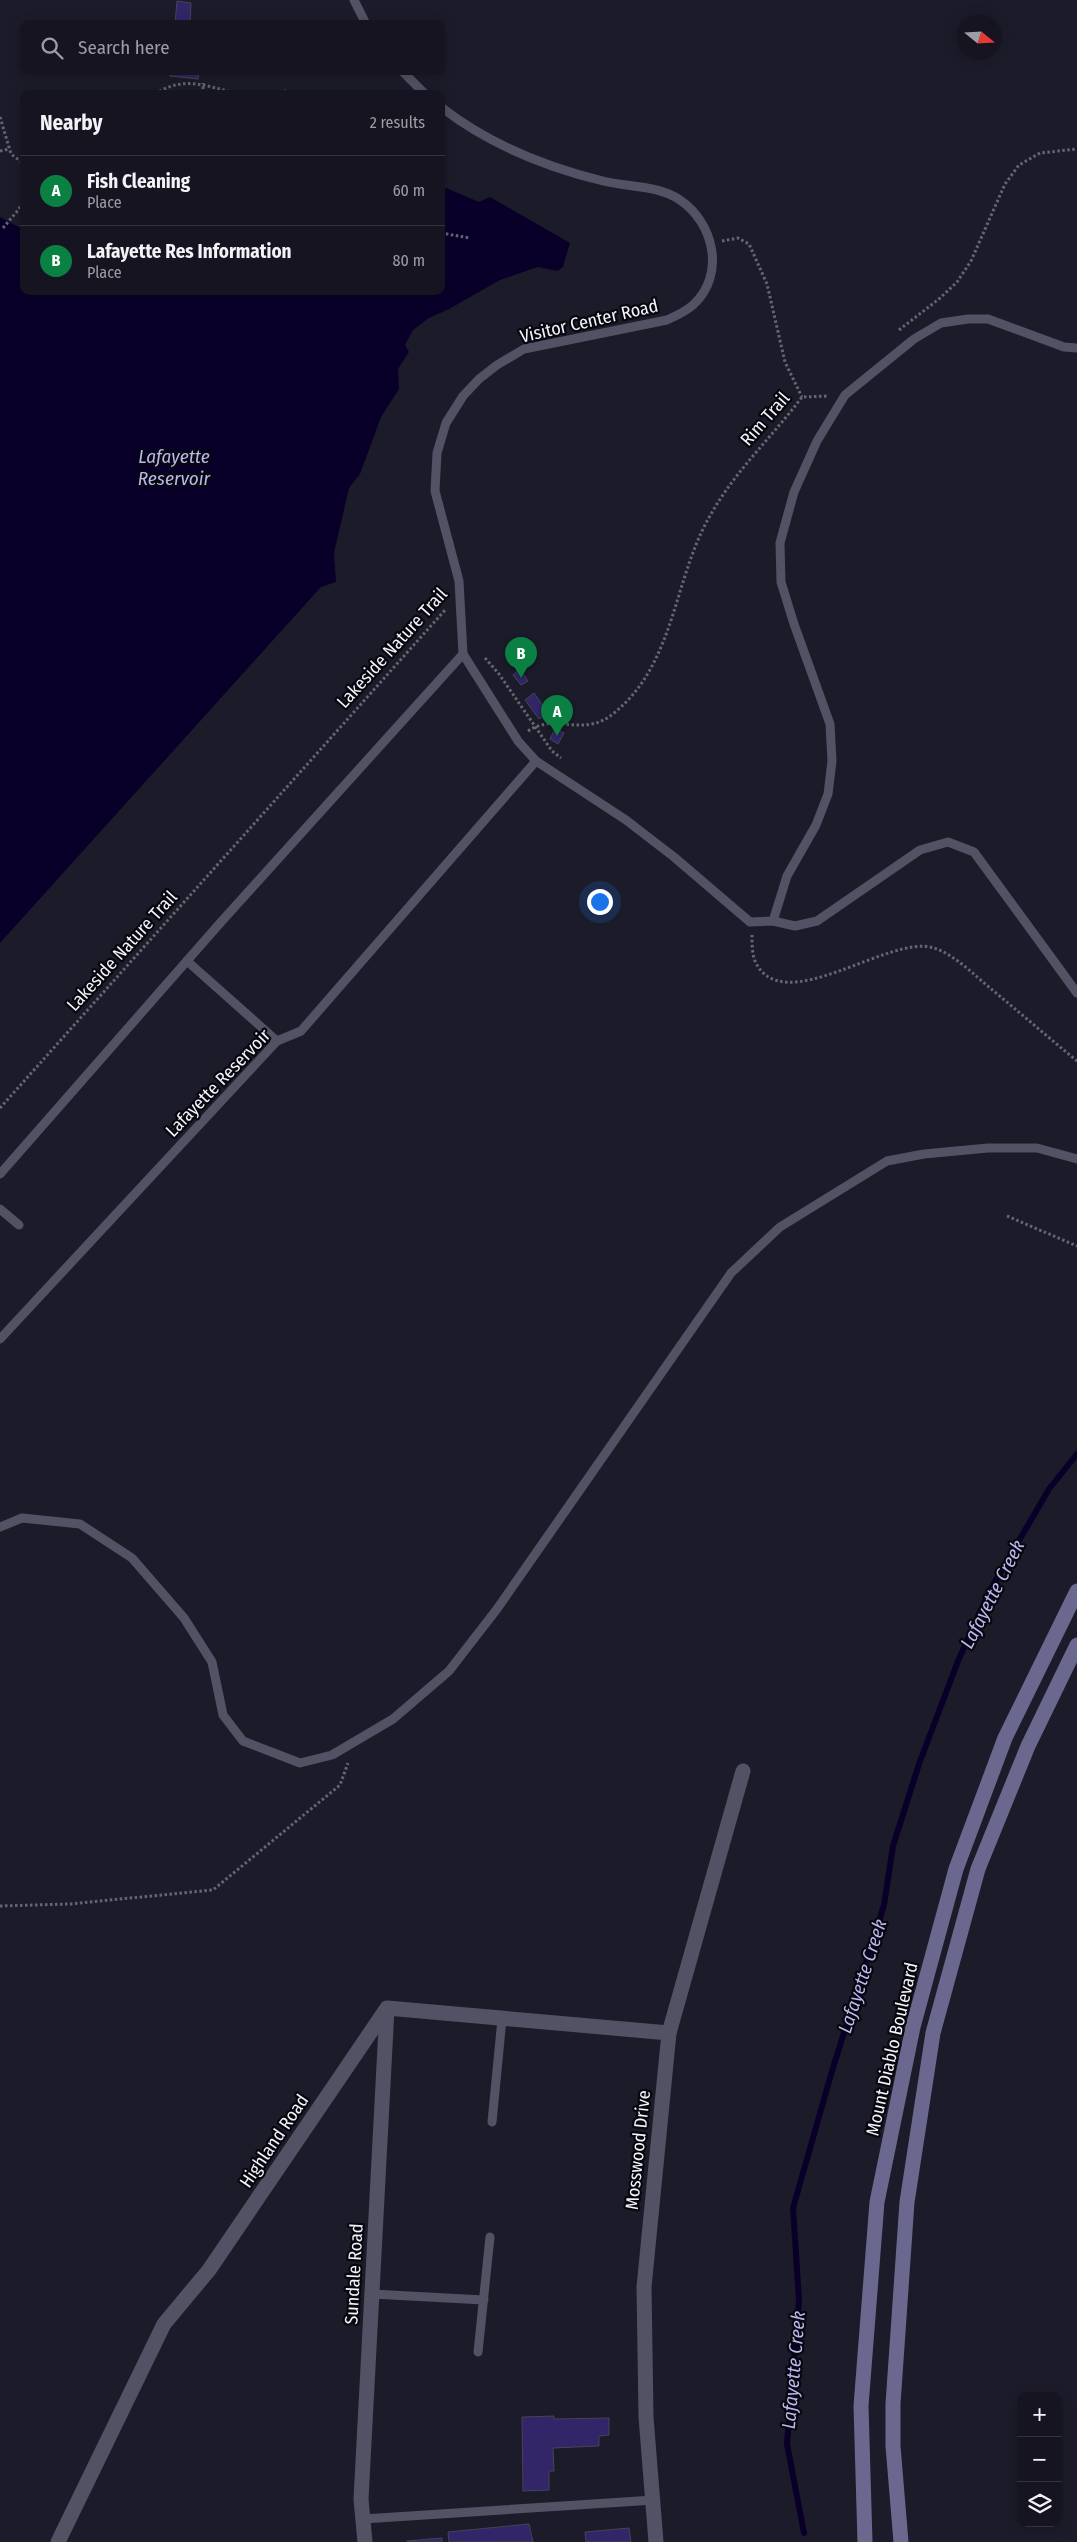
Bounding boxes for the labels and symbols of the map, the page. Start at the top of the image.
north arrow [957,15,1002,60]
street label: Visitor Center Road [518,294,660,348]
street label: Rim Trail [736,387,794,450]
water label: Lafayette Reservoir [138,445,212,490]
street label: Lakeside Nature Trail [332,583,452,713]
pin: B [505,637,537,678]
pin: A [541,695,573,736]
street label: Lakeside Nature Trail [62,886,182,1016]
your location [587,889,613,915]
street label: Lafayette Reservoir [161,1024,275,1141]
water label: Lafayette Creek [955,1536,1030,1652]
water label: Lafayette Creek [833,1916,892,2036]
street label: Mount Diablo Boulevard [861,1960,923,2138]
street label: Mosswood Drive [621,2089,655,2211]
street label: Highland Road [235,2090,313,2192]
street label: Sundale Road [340,2223,368,2325]
water label: Lafayette Creek [777,2310,810,2430]

